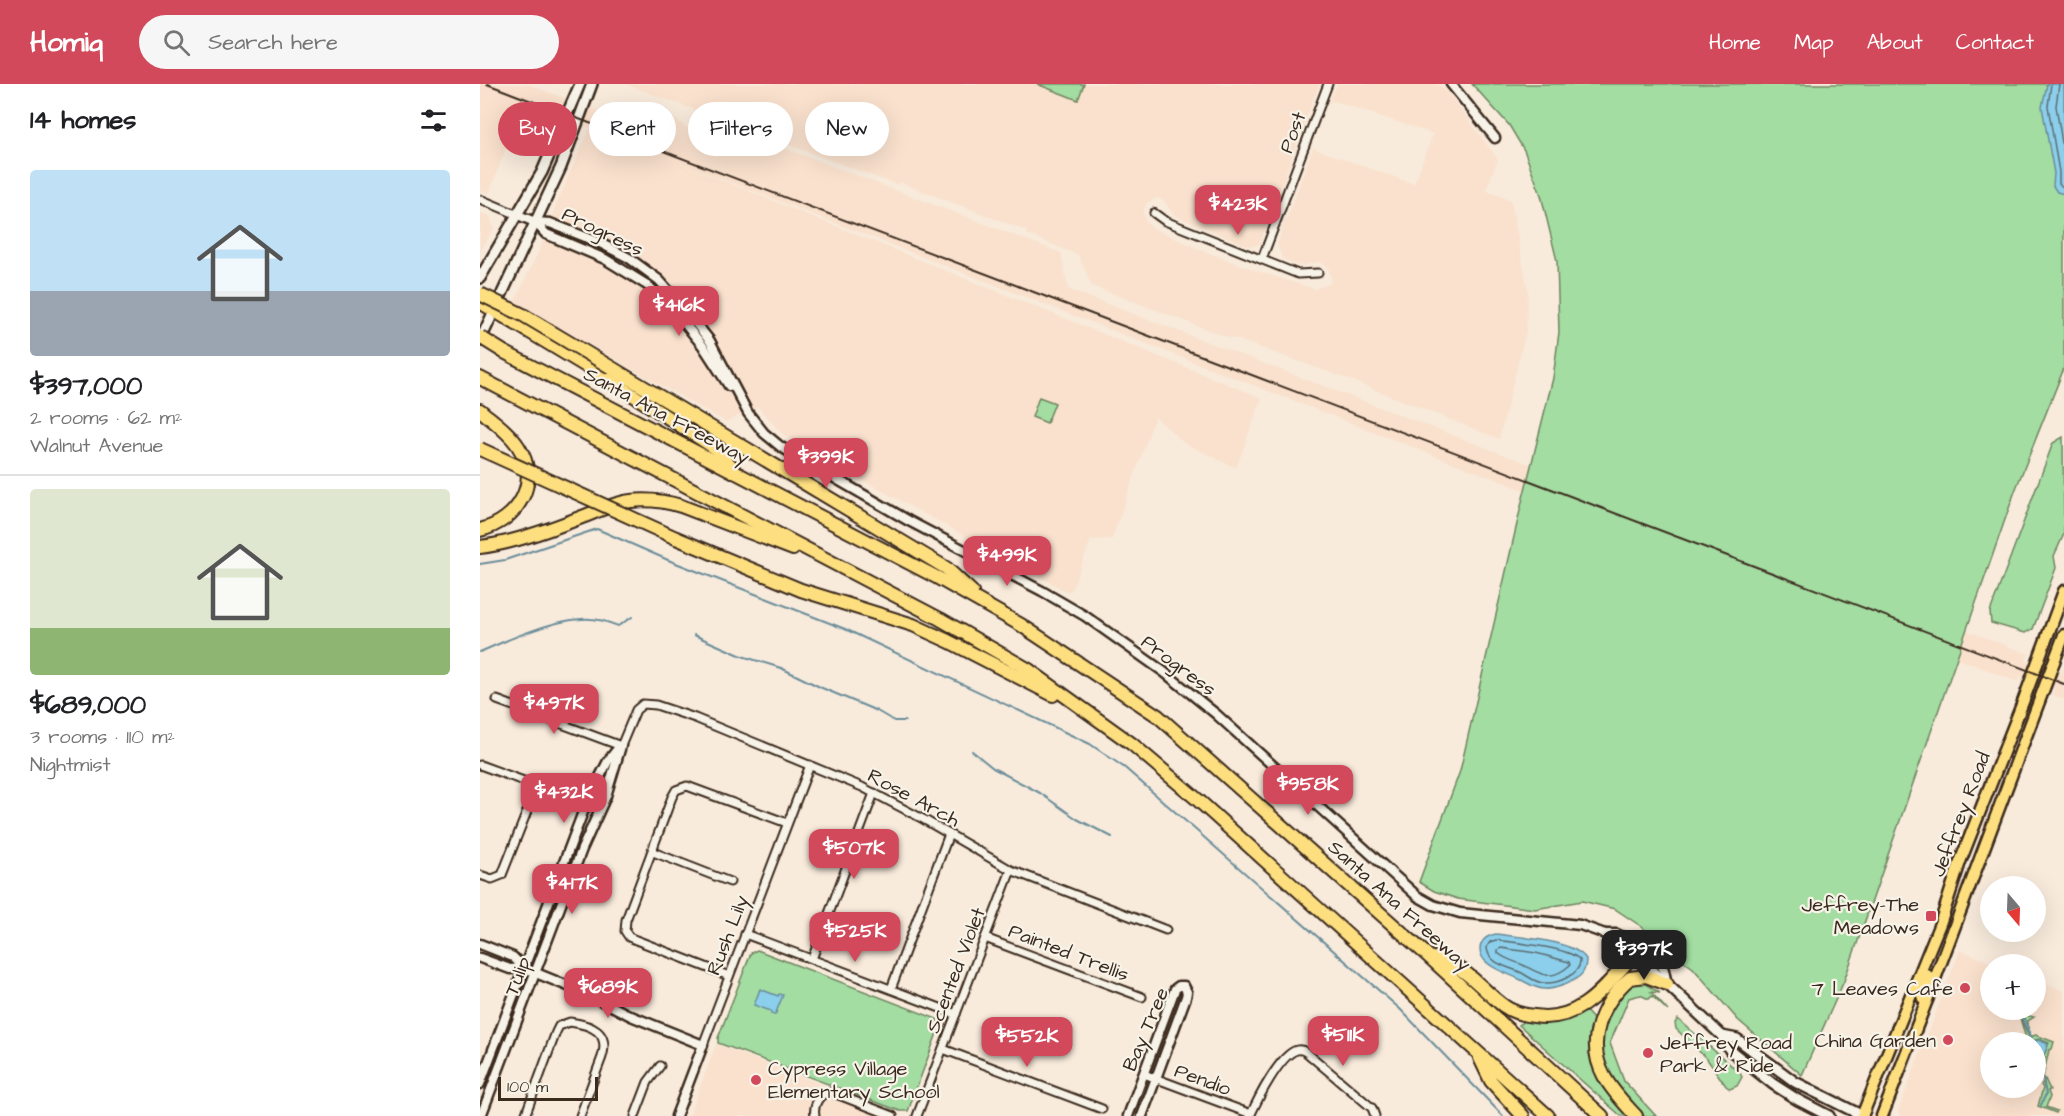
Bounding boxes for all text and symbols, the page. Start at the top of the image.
search box [139,15,559,69]
text: Homiq [30,23,103,62]
icon: search [160,26,193,59]
text: Search here [208,27,338,58]
text: Home [1709,28,1761,57]
text: Map [1794,28,1834,57]
text: About [1867,28,1923,57]
text: Contact [1956,28,2034,57]
text: 14 homes [30,102,136,138]
chip: Buy [498,102,577,156]
chip: Rent [589,102,676,156]
chip: Filters [688,102,793,156]
chip: New [805,102,889,156]
icon: filters [417,104,450,137]
street label: Post [1273,108,1313,157]
pin: $423K [1196,185,1280,236]
text: $423K [1209,190,1267,218]
street label: Progress [557,200,648,265]
icon: home [186,209,294,317]
pin: $416K [637,286,721,337]
text: $416K [653,291,705,319]
street label: Santa Ana Freeway [578,360,754,472]
text: $397,000 [30,368,142,404]
text: 2 rooms · 62 m² [30,404,182,432]
text: Walnut Avenue [30,432,163,460]
pin: $399K [784,438,868,489]
text: $399K [798,443,854,471]
icon: home [186,528,294,636]
pin: $499K [965,536,1049,587]
text: $499K [977,541,1037,569]
street label: Progress [1135,628,1222,704]
pin: $497K [512,684,596,735]
text: $689,000 [30,687,146,723]
text: $497K [524,689,584,717]
text: 3 rooms · 110 m² [30,723,175,751]
street label: Jeffrey Road [1924,748,1999,881]
text: Nightmist [30,751,111,779]
street label: Rose Arch [862,762,965,834]
pin: $958K [1266,765,1350,816]
text: $958K [1277,770,1339,798]
pin: $432K [522,773,606,824]
text: $432K [535,778,593,806]
pin: $507K [812,829,896,880]
text: $507K [823,834,885,862]
street label: Santa Ana Freeway [1321,834,1477,979]
pin: $417K [530,864,614,915]
text: $417K [546,869,598,897]
north arrow [1980,876,2046,942]
map controls [1980,876,2046,1098]
street label: Rush Lily [700,891,757,980]
place label: Jeffrey-The Meadows [1802,891,1919,942]
street label: Scented Violet [919,904,993,1037]
marker: Jeffrey-The Meadows [1924,909,1938,923]
pin: $525K [813,912,897,963]
text: $525K [823,917,887,945]
street label: Painted Trellis [1004,917,1133,989]
pin: $397K [1602,930,1686,981]
text: $397K [1615,935,1673,963]
street label: Tulip [498,953,538,1000]
button: + [1980,954,2046,1020]
pin: $689K [566,968,650,1019]
text: $689K [578,973,638,1001]
place label: 7 Leaves Cafe [1812,975,1953,1003]
marker: 7 Leaves Cafe [1958,981,1972,995]
street label: Bay Tree [1116,983,1177,1076]
pin: $511K [1301,1016,1385,1067]
pin: $552K [985,1017,1069,1068]
text: $511K [1322,1021,1364,1049]
text: $552K [995,1022,1059,1050]
place label: China Garden [1815,1027,1936,1055]
place label: Jeffrey Road Park & Ride [1660,1029,1792,1080]
button: − [1980,1032,2046,1098]
marker: China Garden [1941,1033,1955,1047]
marker: Jeffrey Road Park & Ride [1641,1046,1655,1060]
place label: Cypress Village Elementary School [768,1055,940,1107]
street label: Pendio [1171,1057,1235,1103]
marker: Cypress Village Elementary School [749,1073,763,1087]
scale bar [498,1074,598,1102]
text: 100 m [507,1076,548,1098]

